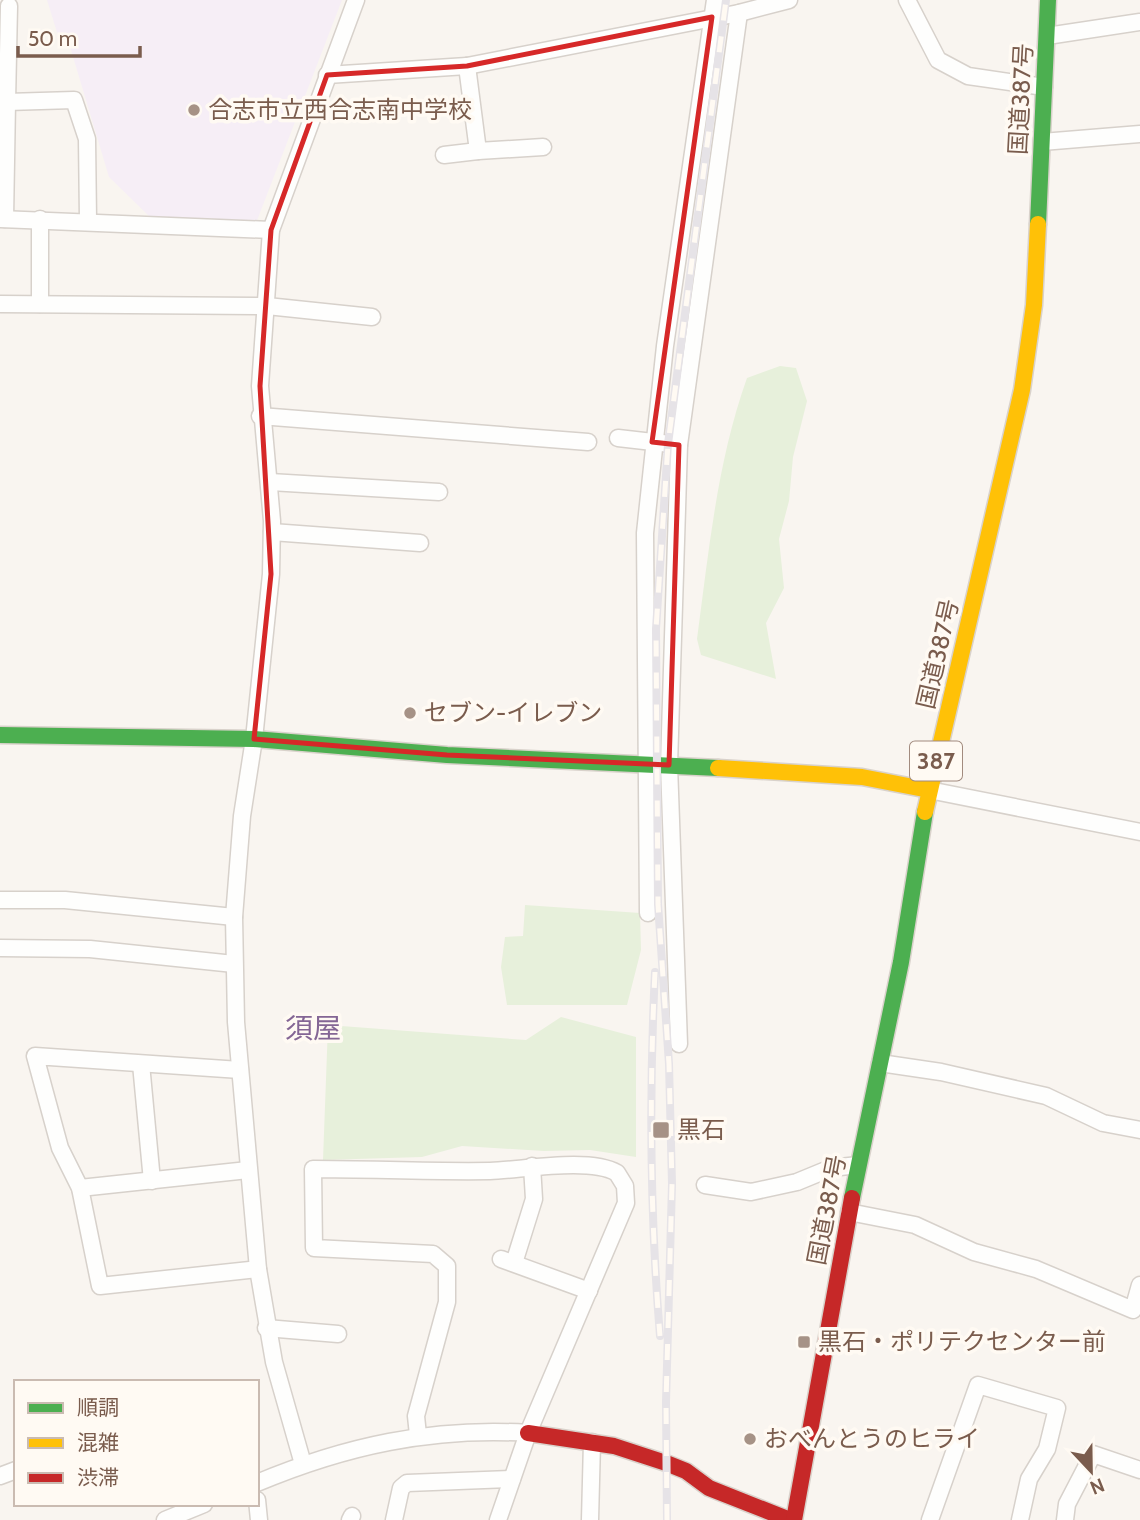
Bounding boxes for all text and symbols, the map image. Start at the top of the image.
scale bar [18,14,140,58]
text: 50 m [28,26,77,51]
street label: 国道387号 [1003,42,1038,155]
place label: 合志市立西合志南中学校 [208,95,472,124]
marker: 合志市立西合志南中学校 [186,102,202,118]
street label: 国道387号 [911,596,964,712]
place label: セブン-イレブン [424,698,602,727]
marker: セブン-イレブン [402,705,418,721]
road number: 387 [910,741,962,780]
district label: 須屋 [285,1011,341,1045]
place label: 黒石 [677,1115,725,1144]
marker: 黒石 [651,1120,671,1140]
street label: 国道387号 [802,1152,851,1267]
place label: 黒石・ポリテクセンター前 [818,1327,1106,1356]
marker: 黒石・ポリテクセンター前 [796,1334,812,1350]
legend [14,1380,259,1506]
text: 順調 [77,1395,119,1420]
place label: おべんとうのヒライ [764,1424,980,1453]
text: 混雑 [77,1430,119,1455]
marker: おべんとうのヒライ [742,1431,758,1447]
north arrow [1056,1436,1126,1506]
text: 渋滞 [77,1465,119,1490]
text: N [1087,1473,1108,1499]

